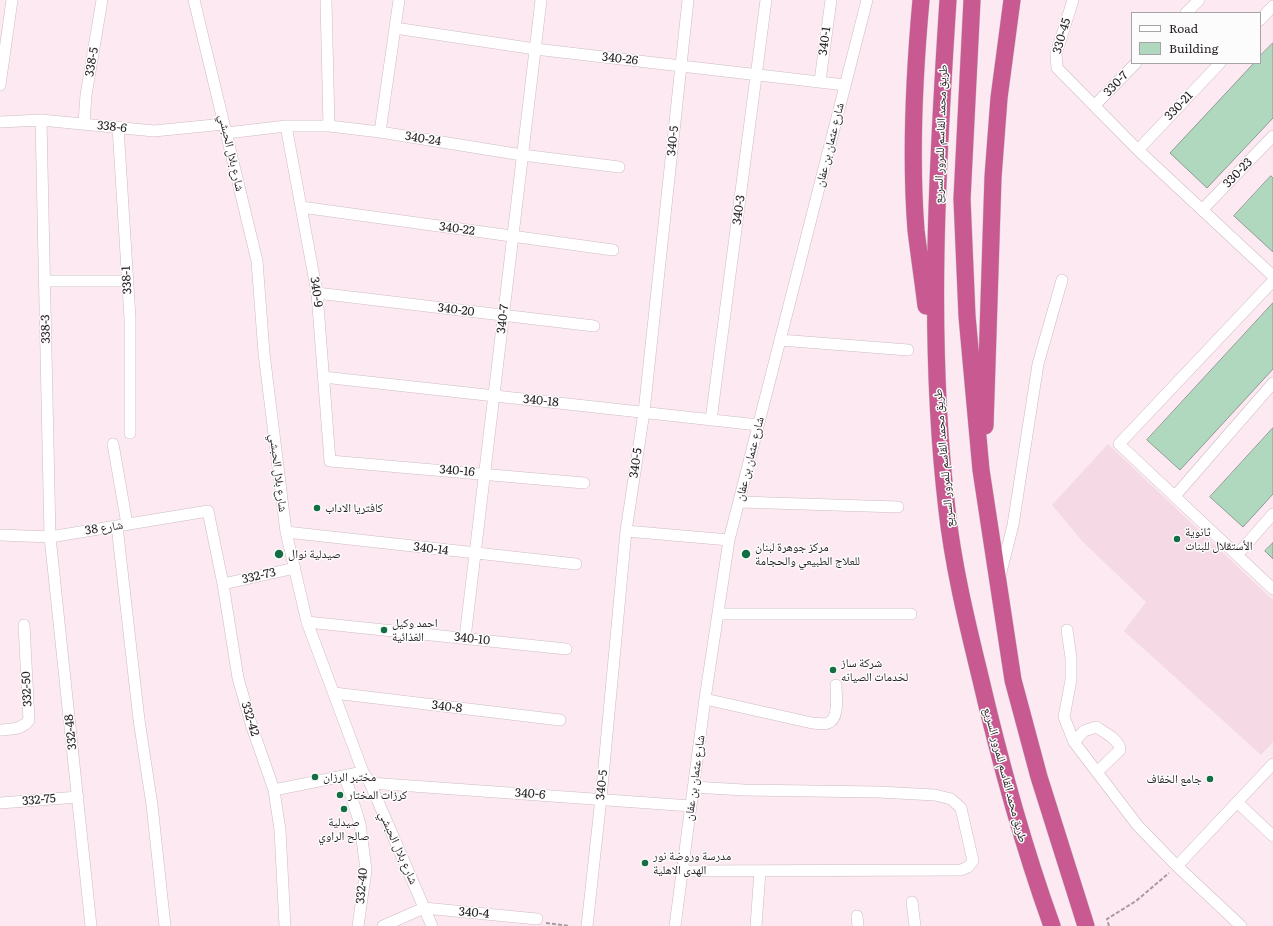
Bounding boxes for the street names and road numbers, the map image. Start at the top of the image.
street label: 330-45 [1050,16,1074,56]
street label: 340-1 [816,26,834,56]
street label: 338-5 [82,46,102,78]
street label: 340-26 [601,50,639,68]
street label: طريق محمد القاسم للمرور السريع [931,64,951,204]
street label: 330-7 [1101,68,1131,100]
street label: 330-21 [1162,89,1196,123]
street label: شارع عثمان بن عفان [813,101,847,189]
street label: شارع بلال الحبشي [215,113,247,193]
street label: 338-6 [96,118,128,136]
street label: 340-5 [664,125,682,157]
street label: 340-24 [404,129,442,149]
street label: 330-23 [1220,155,1256,191]
street label: 340-3 [730,194,748,226]
street label: 340-22 [438,219,476,239]
street label: 338-1 [119,265,135,295]
street label: 340-9 [307,276,325,308]
street label: 340-20 [437,301,475,319]
street label: 340-7 [494,303,512,335]
street label: 338-3 [39,314,53,344]
street label: طريق محمد القاسم للمرور السريع [931,388,957,528]
street label: 340-18 [522,392,560,410]
street label: شارع عثمان بن عفان [733,415,767,503]
street label: شارع بلال الحبشي [266,433,290,513]
street label: 340-5 [627,447,645,479]
street label: 340-16 [439,462,475,480]
street label: شارع 38 [84,518,124,538]
street label: 340-14 [413,540,449,558]
street label: 332-73 [241,565,277,587]
street label: 340-10 [453,630,491,648]
street label: 332-50 [19,671,35,707]
street label: 340-8 [431,698,463,716]
street label: 332-42 [238,700,262,738]
street label: طريق محمد القاسم للمرور السريع [980,706,1030,844]
street label: 332-48 [62,713,80,751]
street label: شارع عثمان بن عفان [682,734,708,822]
street label: 340-5 [593,769,611,801]
street label: 340-6 [514,786,546,802]
street label: 332-75 [22,791,56,809]
street label: شارع بلال الحبشي [375,809,421,887]
street label: 332-40 [353,867,371,905]
street label: 340-4 [458,904,490,922]

